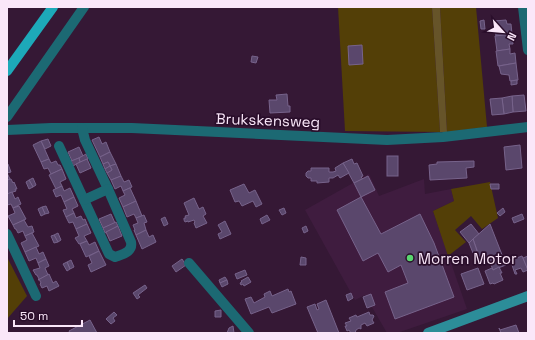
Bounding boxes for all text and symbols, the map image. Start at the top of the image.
north arrow [483,12,523,52]
text: N [504,30,520,43]
street label: Brukskensweg [215,109,321,131]
place label: Morren Motor [418,249,517,268]
marker: Morren Motor [405,253,415,263]
scale bar [14,302,82,328]
text: 50 m [20,308,48,324]

